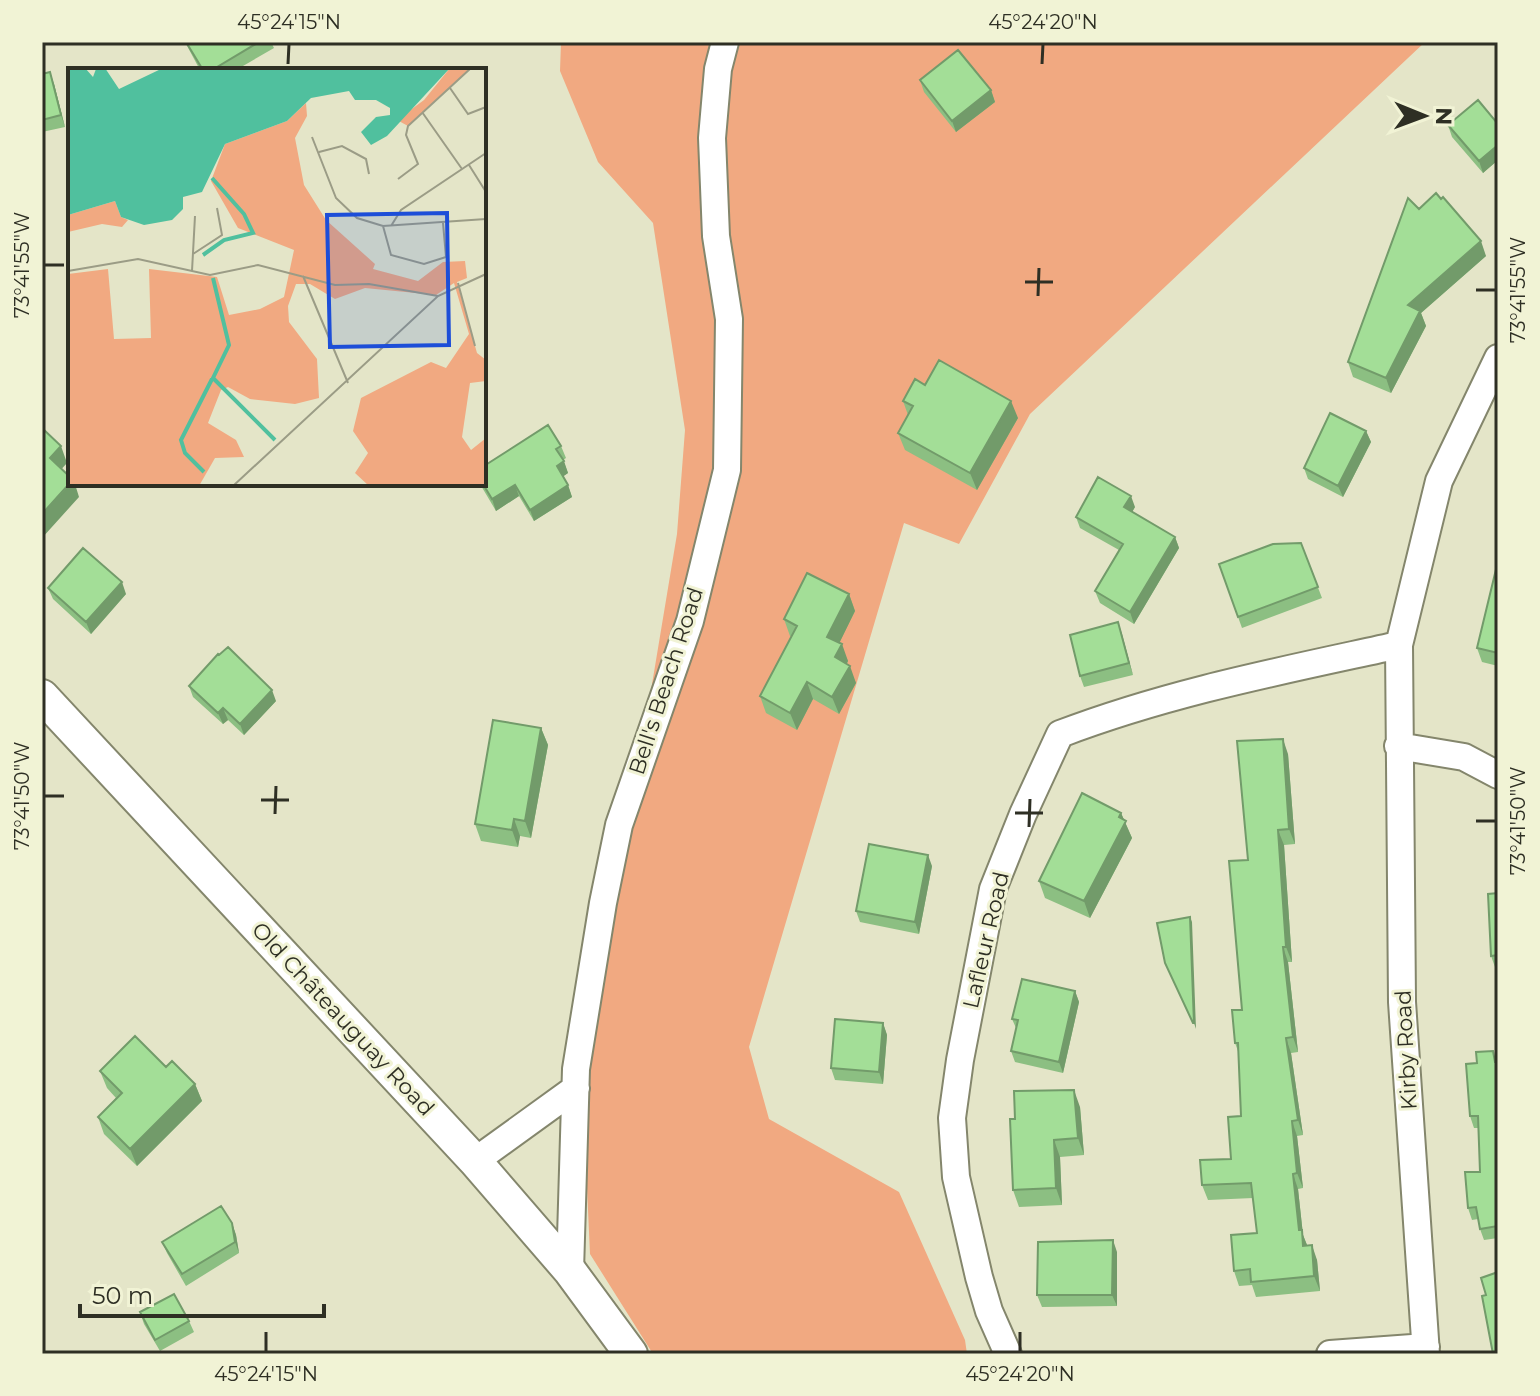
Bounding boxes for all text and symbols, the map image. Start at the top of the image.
text: 45°24'15"N [237,10,341,34]
text: 45°24'20"N [988,10,1098,34]
inset map [68,68,486,486]
north arrow [1384,76,1464,156]
text: N [1430,107,1457,125]
text: 73°41'55"W [10,212,34,318]
text: 73°41'55"W [1506,237,1530,343]
street label: Bell's Beach Road [623,584,709,778]
text: 73°41'50"W [10,742,34,850]
text: 73°41'50"W [1506,767,1530,875]
street label: Lafleur Road [957,869,1015,1011]
street label: Old Châteauguay Road [246,916,440,1122]
street label: Kirby Road [1389,989,1423,1111]
scale bar [80,1268,324,1318]
text: 50 m [92,1281,153,1310]
text: 45°24'15"N [214,1362,318,1386]
text: 45°24'20"N [965,1362,1075,1386]

